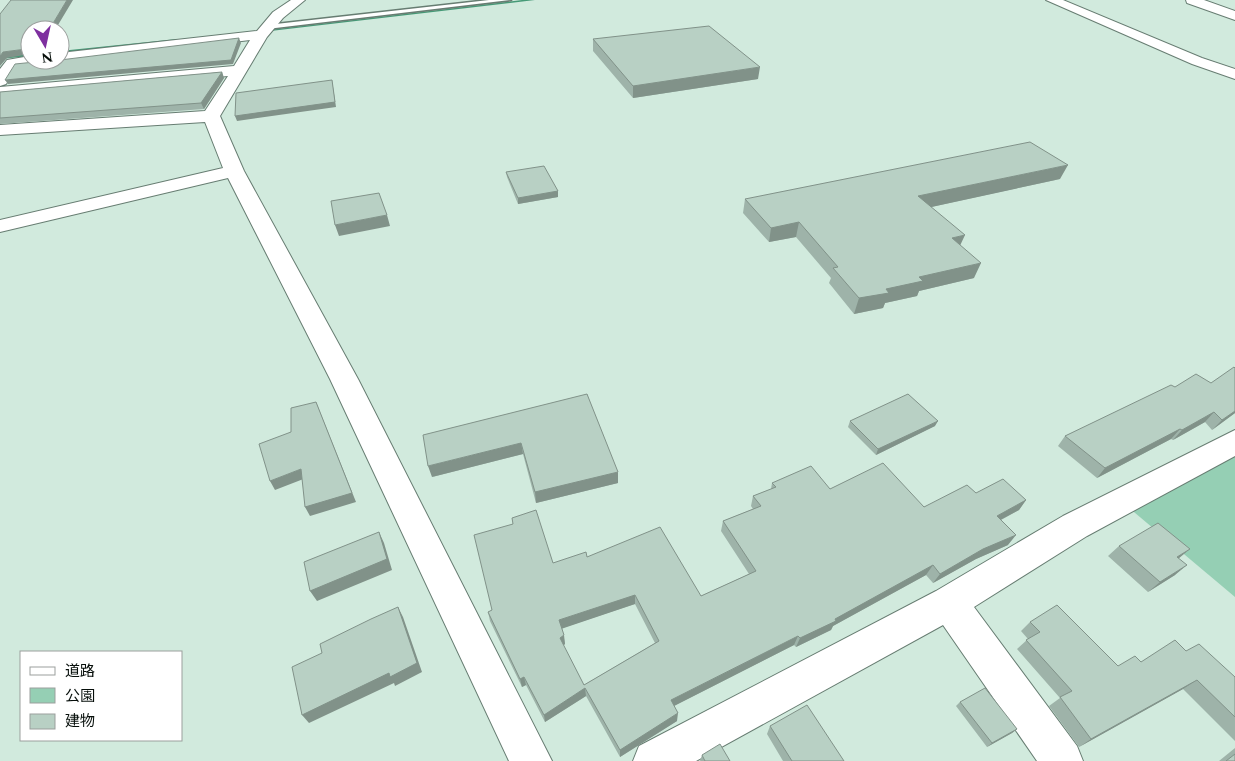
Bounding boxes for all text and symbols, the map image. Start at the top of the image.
north arrow [20,20,70,70]
text: N [40,46,54,69]
legend [20,651,182,741]
text: 道路 [65,660,95,683]
text: 公園 [65,685,95,708]
text: 建物 [65,710,95,733]

